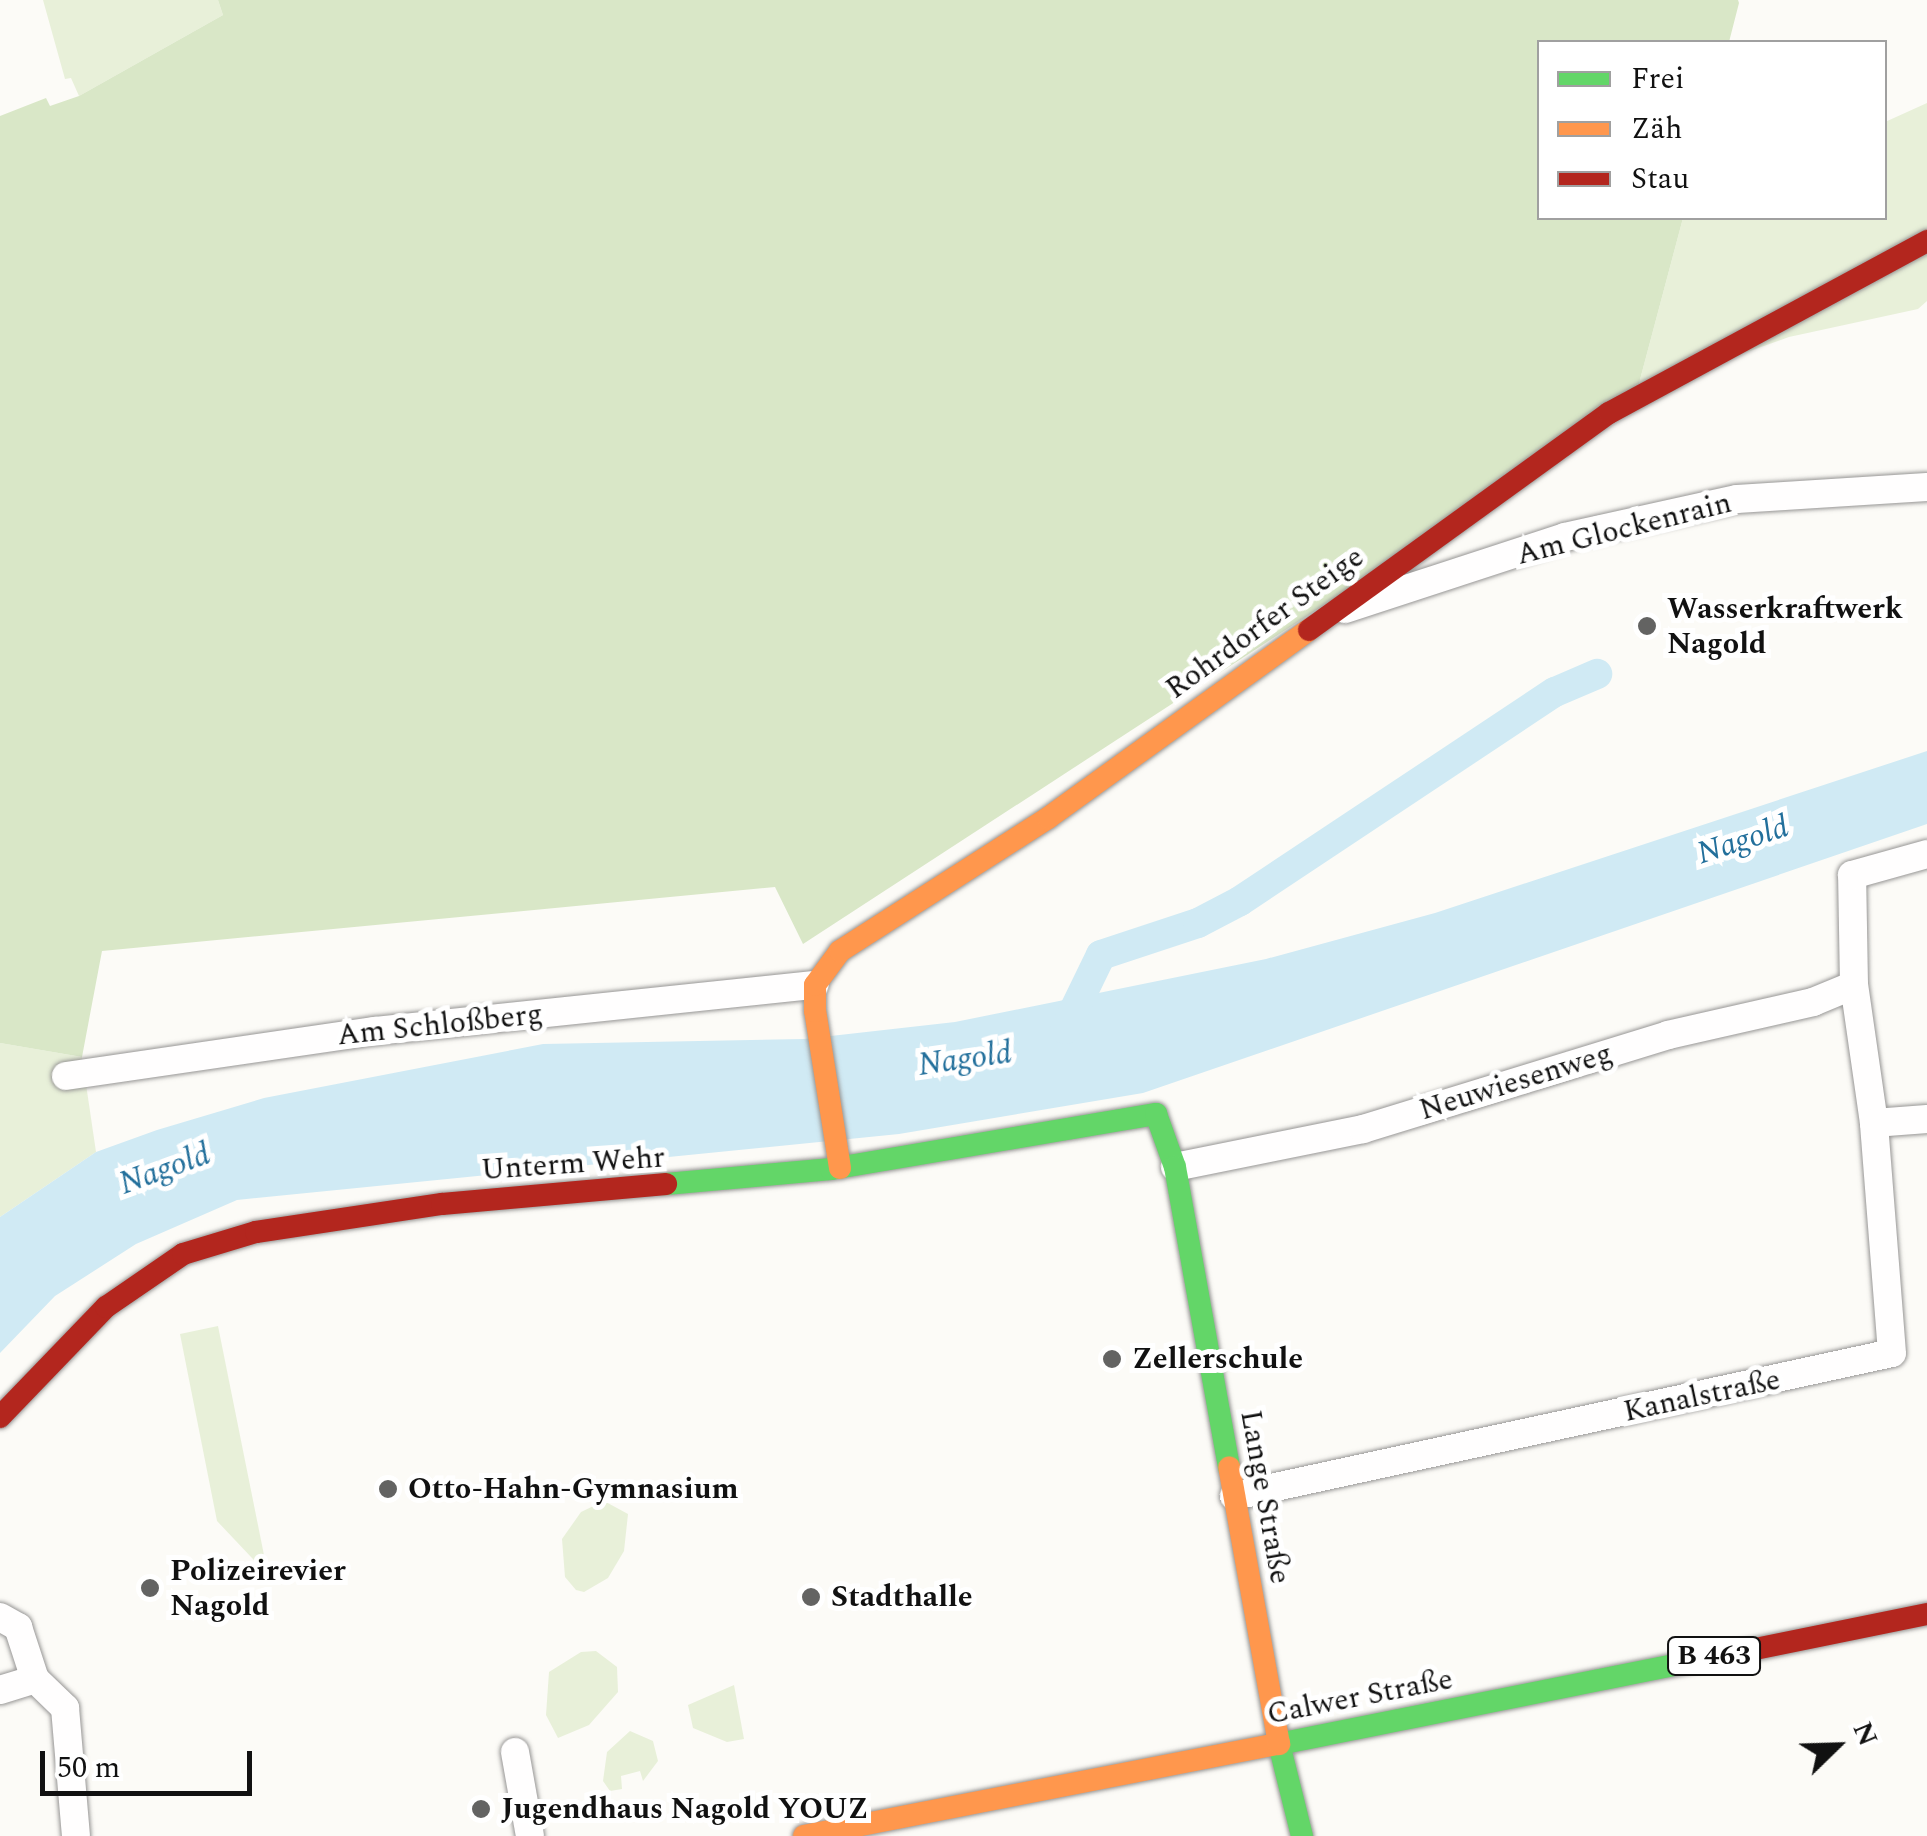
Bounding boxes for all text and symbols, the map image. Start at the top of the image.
legend [1537,40,1887,220]
text: Frei [1631,56,1684,102]
text: Zäh [1631,106,1682,152]
text: Stau [1631,156,1689,202]
street label: Am Glockenrain [1513,485,1735,573]
street label: Rohrdorfer Steige [1159,539,1371,707]
place label: Wasserkraftwerk Nagold [1667,591,1903,662]
marker: Wasserkraftwerk Nagold [1636,615,1658,637]
water label: Nagold [1692,808,1794,874]
street label: Am Schloßberg [335,996,545,1054]
water label: Nagold [916,1034,1014,1086]
street label: Neuwiesenweg [1415,1036,1617,1128]
water label: Nagold [114,1136,216,1204]
street label: Unterm Wehr [480,1140,666,1188]
place label: Zellerschule [1132,1341,1303,1377]
marker: Zellerschule [1101,1348,1123,1370]
street label: Kanalstraße [1620,1362,1784,1430]
street label: Lange Straße [1232,1407,1298,1587]
place label: Otto-Hahn-Gymnasium [408,1471,738,1507]
marker: Otto-Hahn-Gymnasium [377,1478,399,1500]
place label: Polizeirevier Nagold [170,1553,346,1624]
marker: Polizeirevier Nagold [139,1577,161,1599]
place label: Stadthalle [831,1579,973,1615]
marker: Stadthalle [800,1586,822,1608]
road number: B 463 [1666,1633,1762,1679]
street label: Calwer Straße [1264,1661,1456,1733]
north arrow [1787,1696,1887,1796]
text: N [1841,1715,1889,1753]
scale bar [45,1731,258,1793]
text: 50 m [57,1745,120,1791]
place label: Jugendhaus Nagold YOUZ [501,1791,868,1827]
marker: Jugendhaus Nagold YOUZ [470,1798,492,1820]

